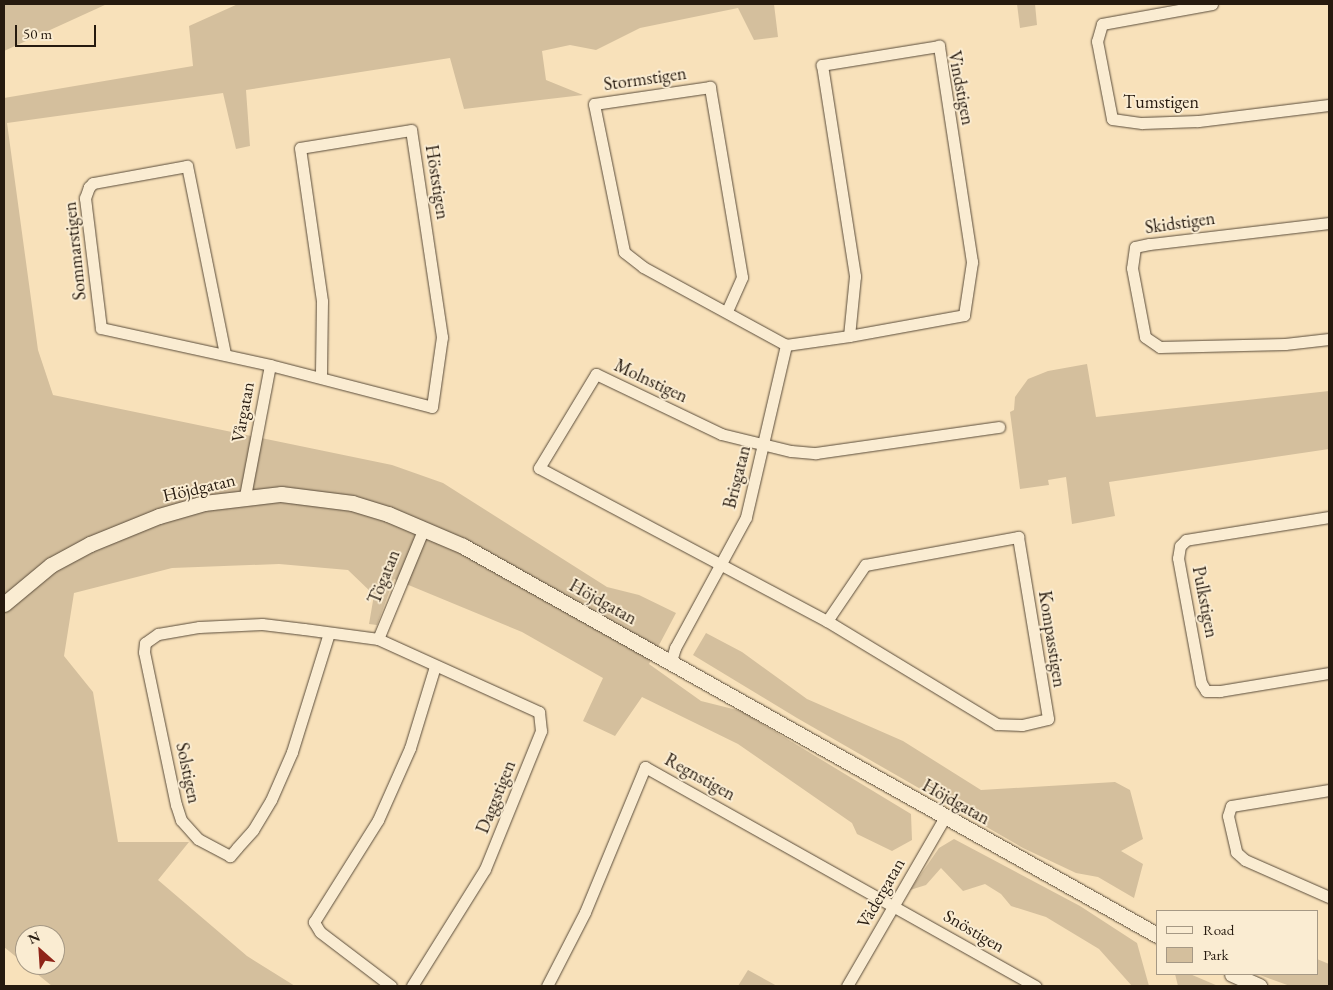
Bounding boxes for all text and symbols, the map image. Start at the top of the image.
scale bar [18,15,99,47]
text: 50 m [23,24,52,43]
street label: Vindstigen [943,49,979,127]
street label: Stormstigen [602,63,688,95]
street label: Tumstigen [1123,91,1199,113]
street label: Höststigen [420,143,454,221]
street label: Sommarstigen [59,201,91,301]
street label: Skidstigen [1144,207,1216,239]
street label: Molnstigen [611,355,691,407]
street label: Vårgatan [227,380,259,444]
street label: Brisgatan [719,443,755,511]
street label: Höjdgatan [161,469,237,507]
street label: Tögatan [363,547,405,607]
street label: Pulkstigen [1187,564,1223,640]
street label: Höjdgatan [565,575,641,629]
street label: Kompasstigen [1034,589,1070,689]
street label: Solstigen [171,741,205,805]
street label: Regnstigen [661,749,739,805]
street label: Daggstigen [472,757,520,837]
street label: Höjdgatan [918,775,994,829]
street label: Vädergatan [852,854,910,932]
street label: Snöstigen [940,905,1008,957]
legend [1156,910,1318,975]
text: Road [1203,920,1234,939]
north arrow [15,925,65,975]
text: N [25,927,43,948]
text: Park [1203,945,1229,964]

